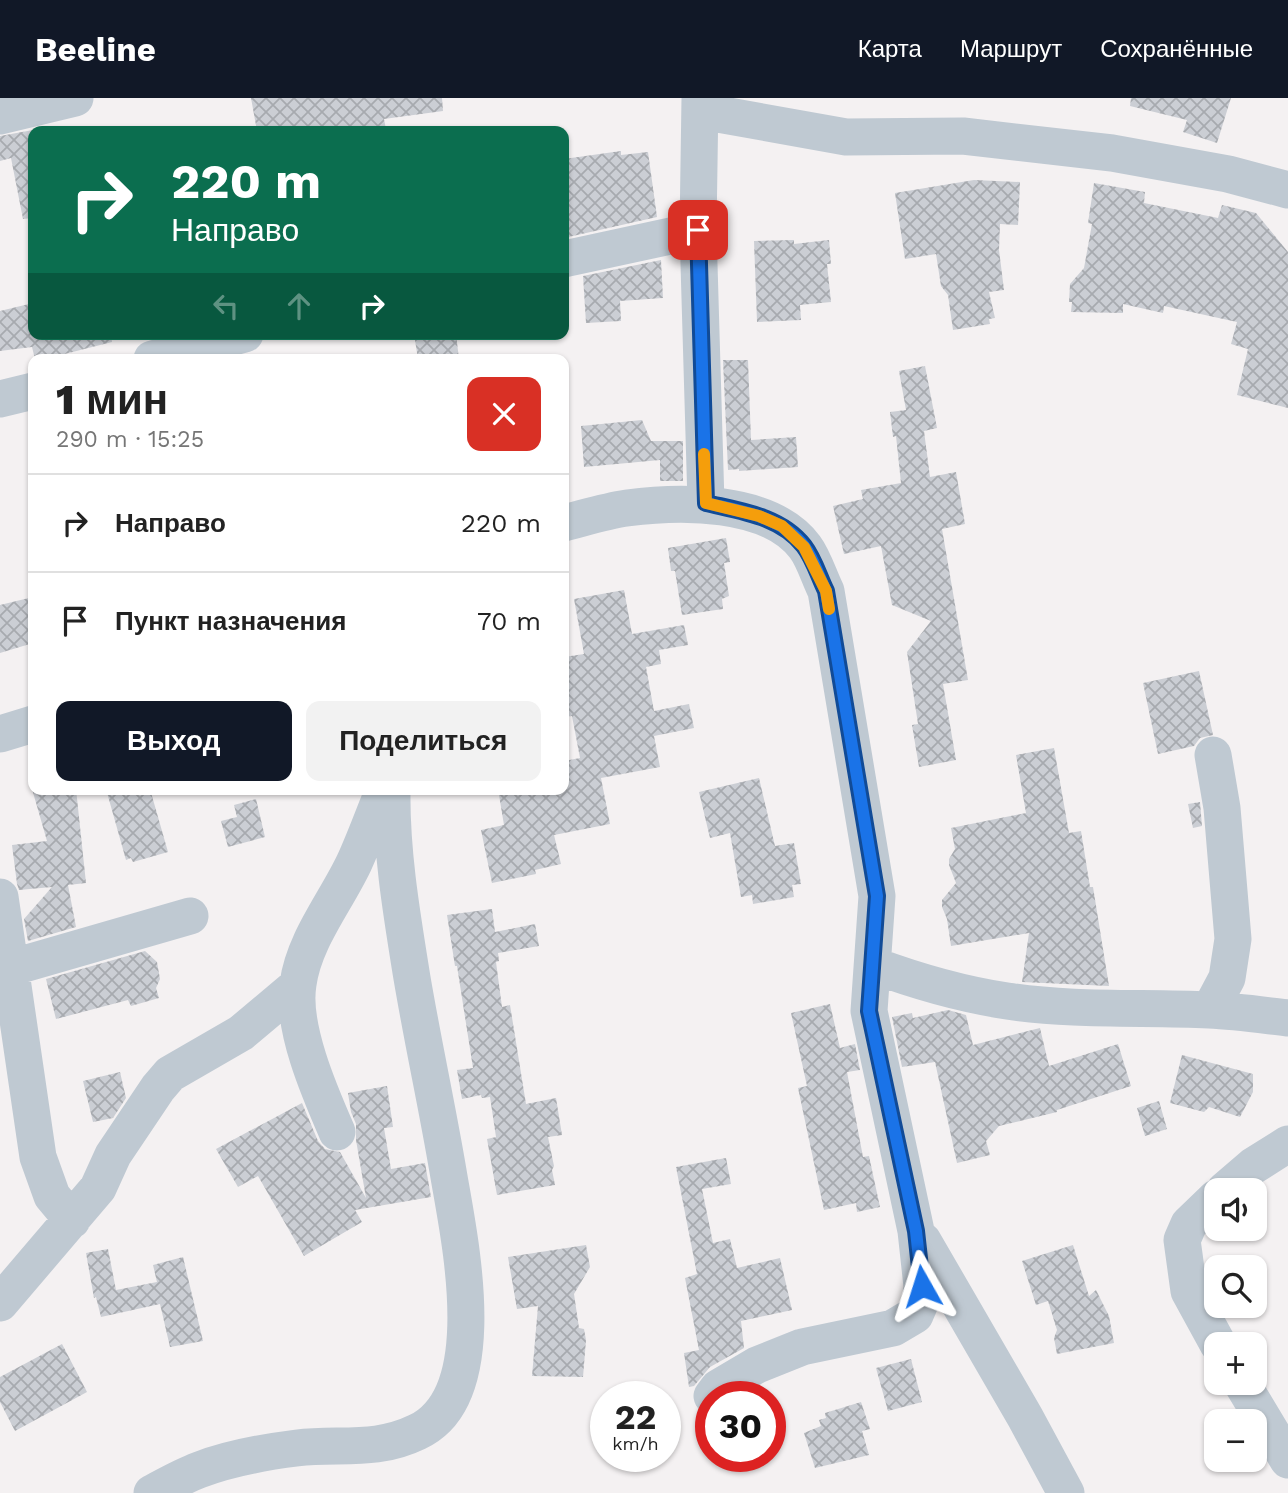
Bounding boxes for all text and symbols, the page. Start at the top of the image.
text: Beeline [35,30,156,69]
text: Карта [858,35,922,63]
text: Маршрут [960,35,1062,63]
text: Сохранённые [1100,35,1253,63]
text: 220 m [171,152,321,210]
icon: right [56,154,147,245]
pin [668,200,728,260]
text: Направо [171,211,299,249]
icon: arrive [679,211,717,249]
icon: left [207,287,245,325]
icon: ahead [280,287,318,325]
icon: right [353,287,391,325]
text: 1 мин [56,375,168,424]
button: close [467,377,541,451]
text: 290 m · 15:25 [56,426,204,453]
icon: right [56,504,94,542]
text: Направо [115,508,226,538]
text: 220 m [461,508,541,538]
icon: arrive [56,602,94,640]
text: Пункт назначения [115,606,346,636]
text: 70 m [477,606,541,636]
button: Выход [56,701,292,781]
button: Поделиться [306,701,541,781]
map controls [1204,1178,1267,1472]
button: sound [1204,1178,1267,1241]
position arrow [885,1249,959,1323]
button: search [1204,1255,1267,1318]
button: + [1204,1332,1267,1395]
speed limit sign: 30 [695,1381,786,1472]
text: 22 [615,1396,656,1438]
button: − [1204,1409,1267,1472]
text: km/h [612,1433,659,1454]

